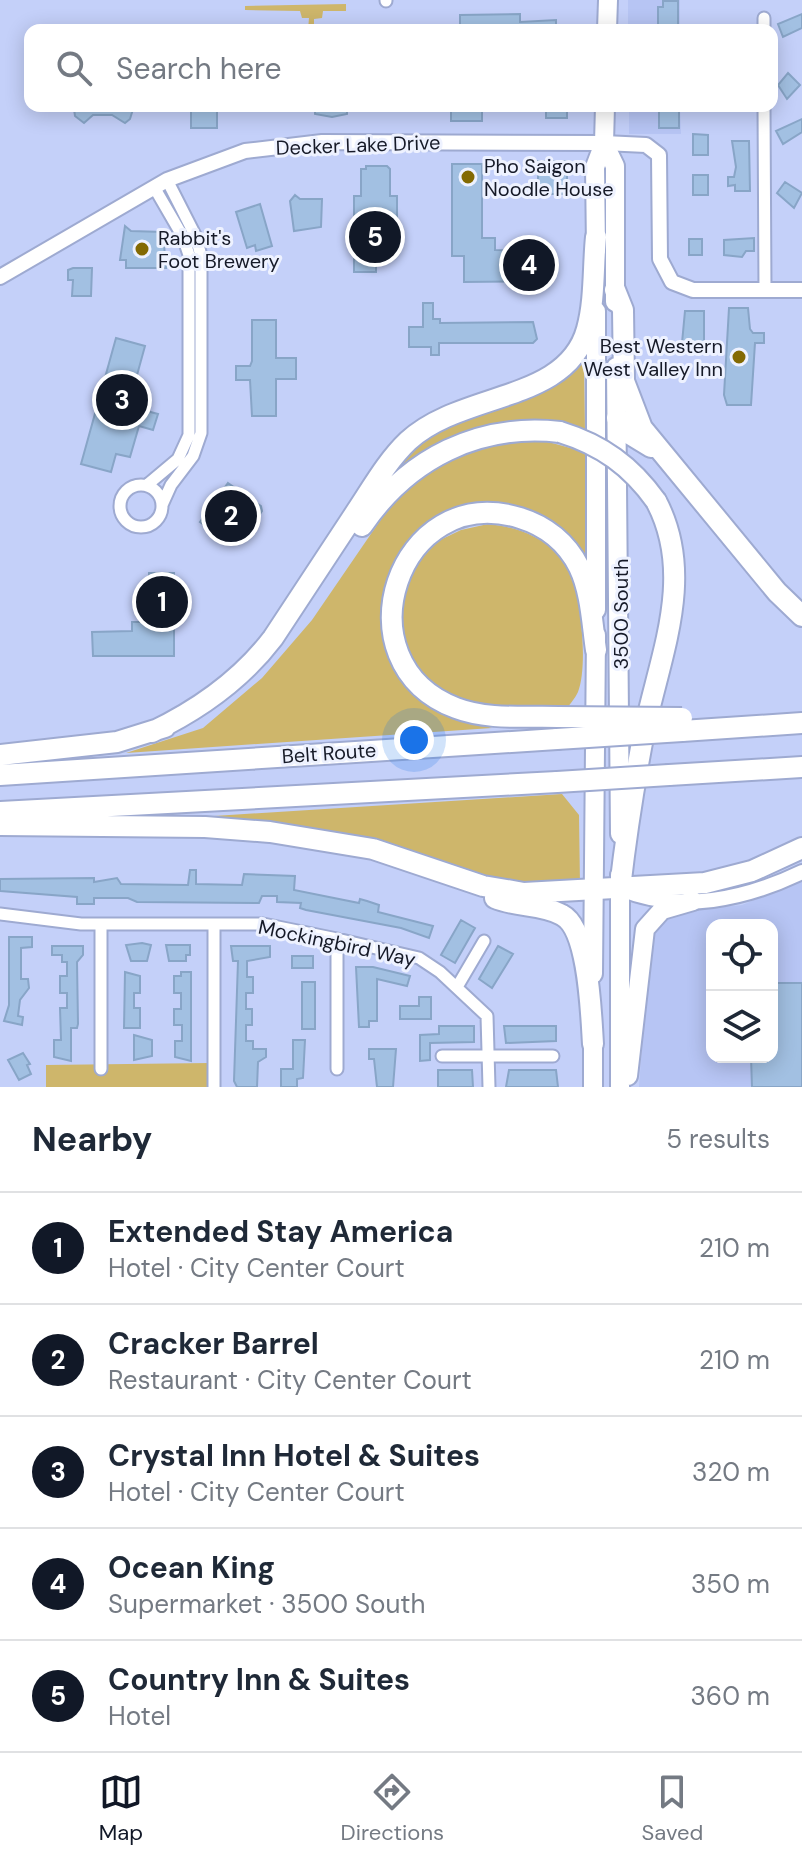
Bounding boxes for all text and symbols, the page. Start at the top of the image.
search box [24,24,778,112]
icon: search [52,46,96,90]
text: Search here [116,49,282,88]
street label: Decker Lake Drive [275,129,441,161]
place label: Pho Saigon Noodle House [484,153,614,202]
marker: Pho Saigon Noodle House [459,168,477,186]
pin: 5 [349,207,401,267]
place label: Rabbit's Foot Brewery [158,225,280,274]
pin: 4 [503,235,555,295]
marker: Rabbit's Foot Brewery [133,240,151,258]
place label: Best Western West Valley Inn [583,333,723,382]
marker: Best Western West Valley Inn [730,348,748,366]
pin: 3 [96,370,148,430]
pin: 2 [205,486,257,546]
street label: 3500 South [608,559,634,669]
pin: 1 [136,572,188,632]
your location [394,720,434,760]
street label: Belt Route [281,737,377,769]
street label: Mockingbird Way [256,914,418,972]
map controls [706,919,778,1063]
button: locate [706,919,778,991]
button: layers [706,991,778,1063]
text: Nearby [32,1117,152,1162]
text: 5 results [666,1122,770,1156]
text: Extended Stay America [108,1212,453,1251]
text: 1 [53,1231,63,1265]
text: 210 m [699,1231,770,1265]
text: Hotel · City Center Court [108,1251,405,1285]
text: Cracker Barrel [108,1324,319,1363]
text: 2 [50,1343,66,1377]
text: 210 m [699,1343,770,1377]
text: Restaurant · City Center Court [108,1363,472,1397]
text: Crystal Inn Hotel & Suites [108,1436,480,1475]
text: 3 [50,1455,66,1489]
text: 320 m [692,1455,770,1489]
text: Hotel · City Center Court [108,1475,405,1509]
text: Ocean King [108,1548,275,1587]
text: 4 [50,1567,66,1601]
text: 350 m [691,1567,770,1601]
text: Supermarket · 3500 South [108,1587,426,1621]
text: Country Inn & Suites [108,1660,410,1699]
text: 5 [50,1679,66,1713]
text: 360 m [690,1679,770,1713]
text: Hotel [108,1699,171,1733]
tab: Map [99,1770,143,1847]
tab: Directions [341,1770,444,1847]
tab: Saved [642,1770,703,1847]

